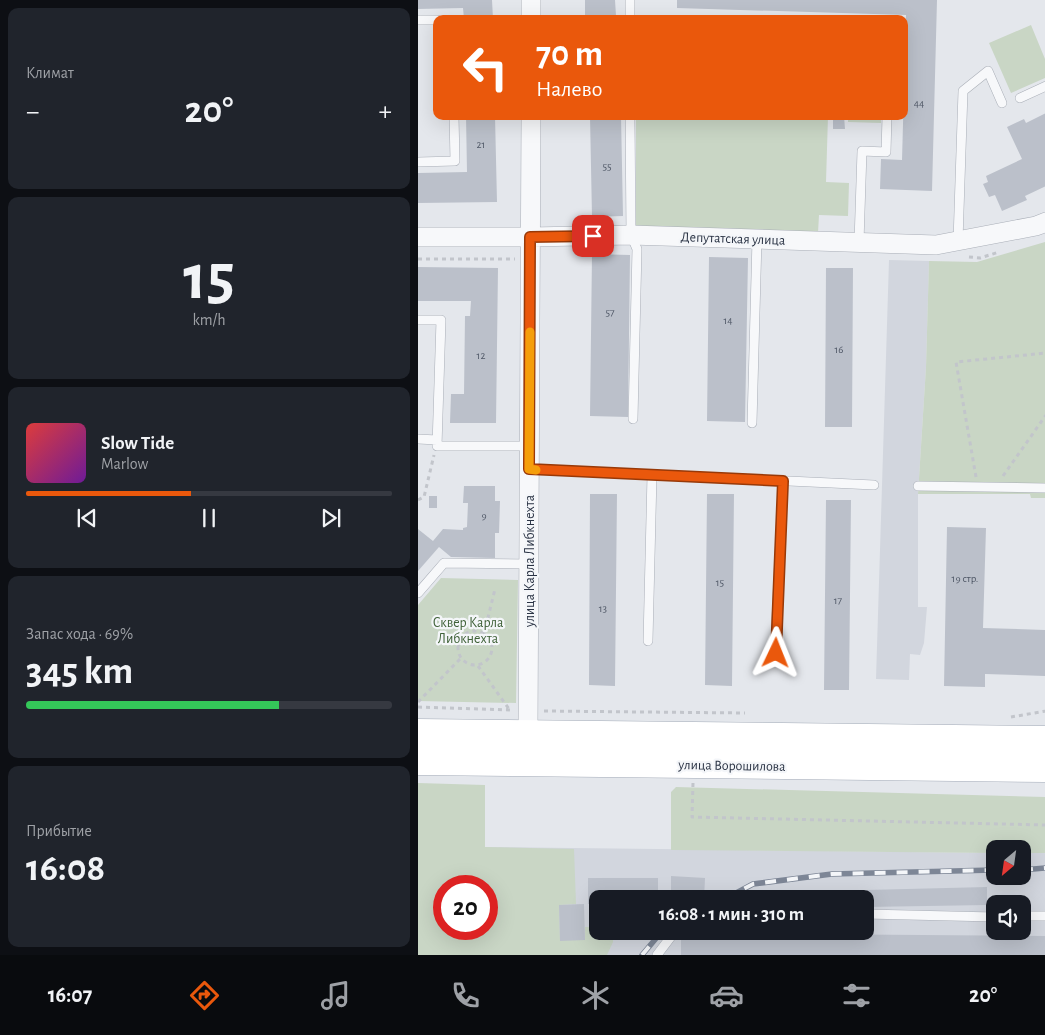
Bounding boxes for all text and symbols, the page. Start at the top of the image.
icon: left [453,35,518,100]
text: 70 m [536,37,603,72]
text: Климат [26,65,74,81]
text: Налево [536,78,602,100]
text: 20° [185,92,233,130]
text: − [26,98,39,126]
text: + [379,98,392,126]
house number: 44 [914,98,924,109]
house number: 21 [477,139,485,150]
house number: 55 [602,161,612,172]
pin [572,215,614,257]
icon: arrive [579,222,607,250]
street label: Депутатская улица [680,230,786,248]
text: 15 [183,246,235,311]
house number: 57 [605,307,615,318]
text: km/h [192,312,226,328]
house number: 14 [723,315,733,326]
house number: 16 [835,344,843,355]
house number: 12 [477,350,485,361]
text: Slow Tide [101,434,174,453]
text: Marlow [101,456,148,472]
street label: улица Карла Либкнехта [523,494,537,628]
icon: previous [73,504,101,532]
icon: pause [195,504,223,532]
icon: next [317,504,345,532]
house number: 9 [481,510,487,521]
house number: 19 стр. [952,573,978,584]
house number: 15 [716,577,725,588]
house number: 17 [834,595,843,606]
house number: 13 [599,603,608,614]
park label: Сквер Карла Либкнехта [433,616,504,646]
text: Запас хода · 69% [26,626,133,642]
position arrow [749,626,801,678]
text: 345 km [26,653,133,691]
street label: улица Ворошилова [677,758,786,774]
text: Прибытие [26,823,92,839]
north arrow [986,840,1030,885]
map controls [986,840,1031,940]
text: 16:08 [26,850,105,888]
speed limit sign: 20 [433,875,498,940]
button: sound [986,895,1031,940]
text: 16:08 · 1 мин · 310 m [659,905,804,924]
icon: directions [187,978,222,1013]
icon: music [318,978,353,1013]
icon: phone [448,978,483,1013]
icon: climate [578,978,613,1013]
icon: car [709,978,744,1013]
icon: filters [839,978,874,1013]
text: 16:07 [48,984,92,1006]
text: 20° [969,984,997,1006]

